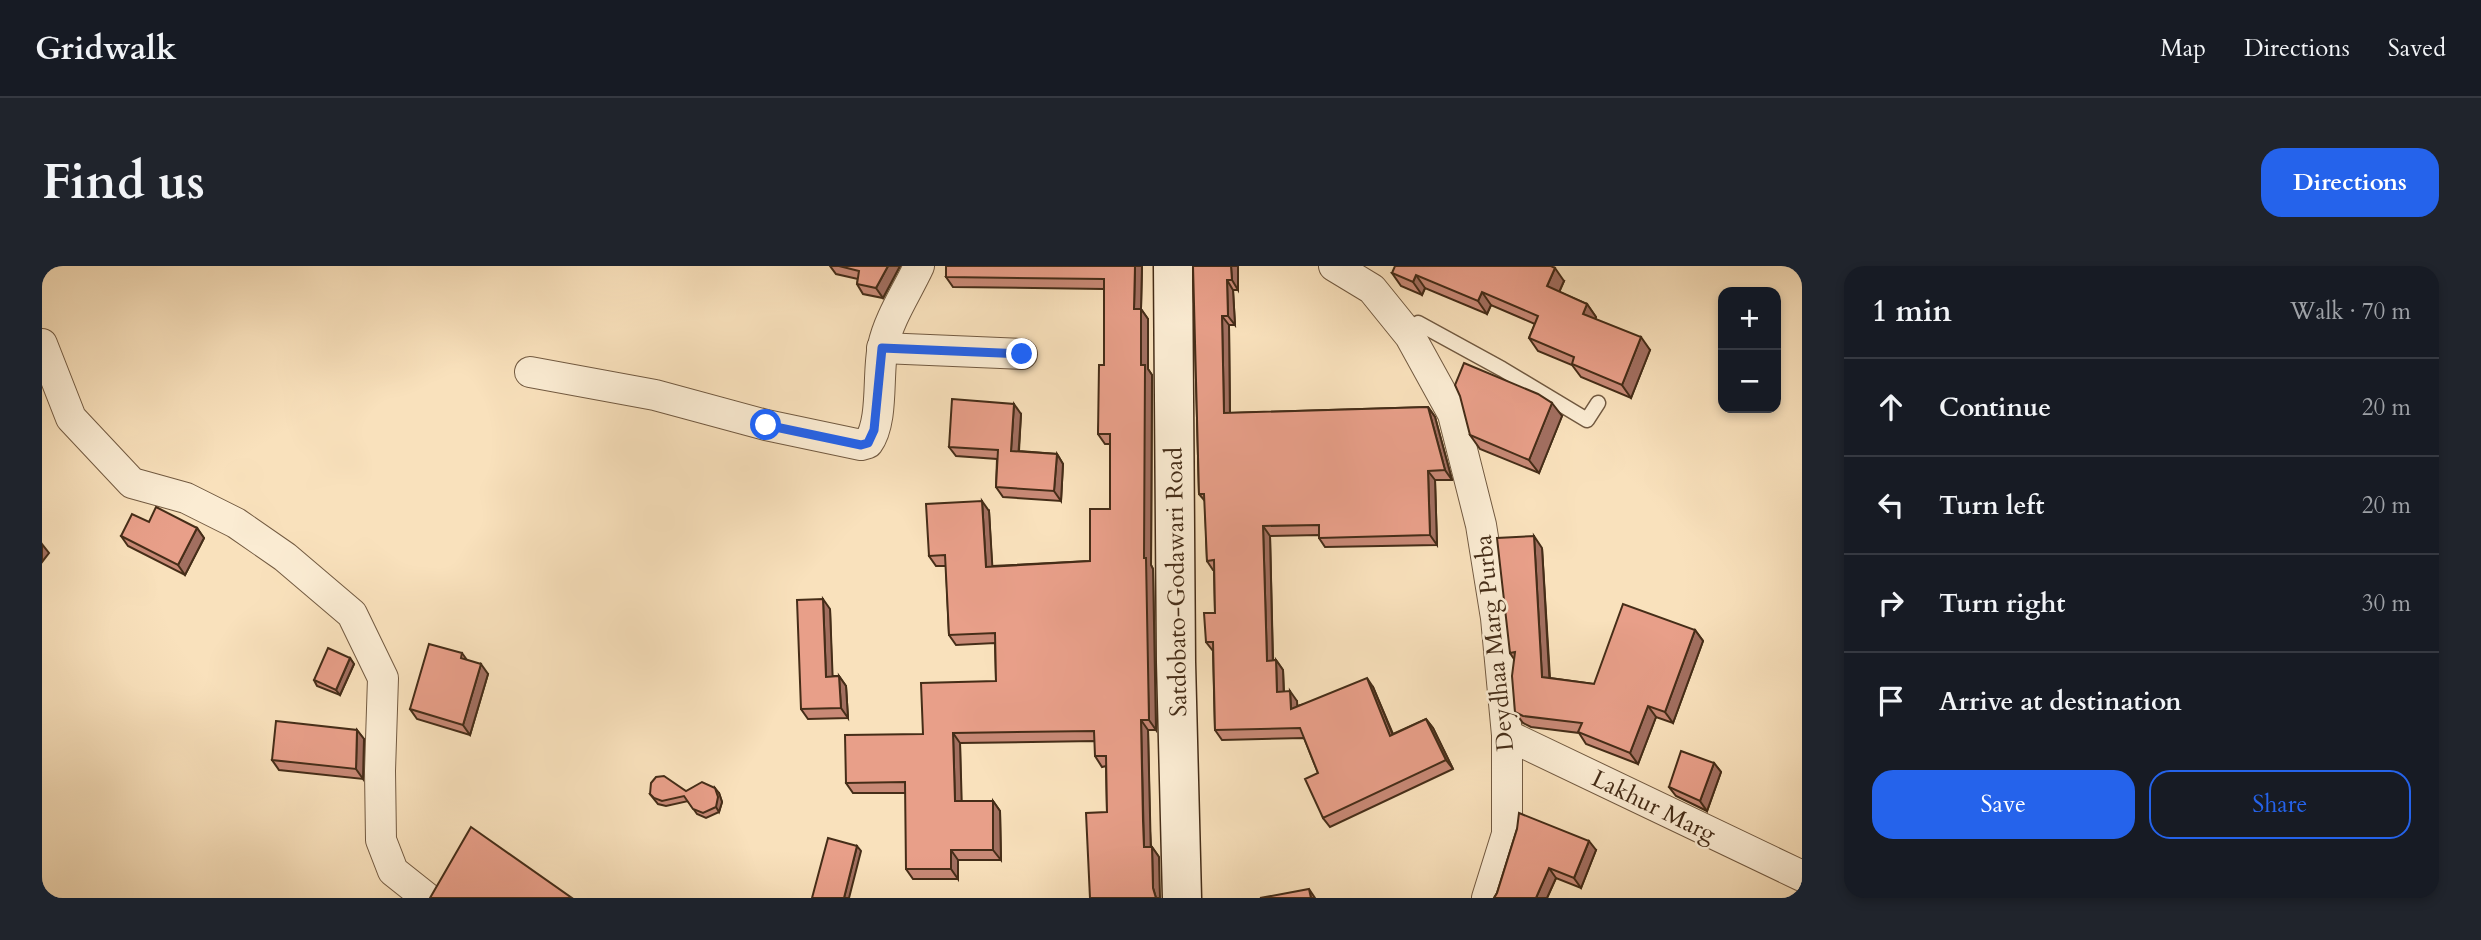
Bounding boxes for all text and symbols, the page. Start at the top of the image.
text: Gridwalk [35,26,177,71]
text: Map [2160,32,2206,65]
text: Directions [2244,32,2350,65]
text: Saved [2388,32,2446,65]
button: Directions [2261,148,2439,217]
text: Find us [42,149,205,216]
map controls [1718,287,1781,413]
button: + [1718,287,1781,350]
text: 1 min [1872,291,1952,332]
text: Walk · 70 m [2290,296,2411,327]
route end [1006,338,1037,369]
button: − [1718,350,1781,413]
icon: ahead [1872,388,1910,426]
text: Continue [1939,390,2051,425]
text: 20 m [2362,392,2411,423]
route start [750,409,781,440]
street label: Satdobato-Godawari Road [1158,447,1195,717]
icon: left [1872,486,1910,524]
text: Turn left [1939,488,2044,523]
text: 20 m [2362,490,2411,521]
street label: Deydhaa Marg Purba [1467,533,1522,753]
icon: right [1872,584,1910,622]
text: Turn right [1939,586,2066,621]
text: 30 m [2362,588,2411,619]
icon: arrive [1872,682,1910,720]
text: Arrive at destination [1939,684,2182,719]
street label: Lakhur Marg [1586,762,1722,851]
button: Save [1872,770,2135,839]
button: Share [2149,770,2411,839]

